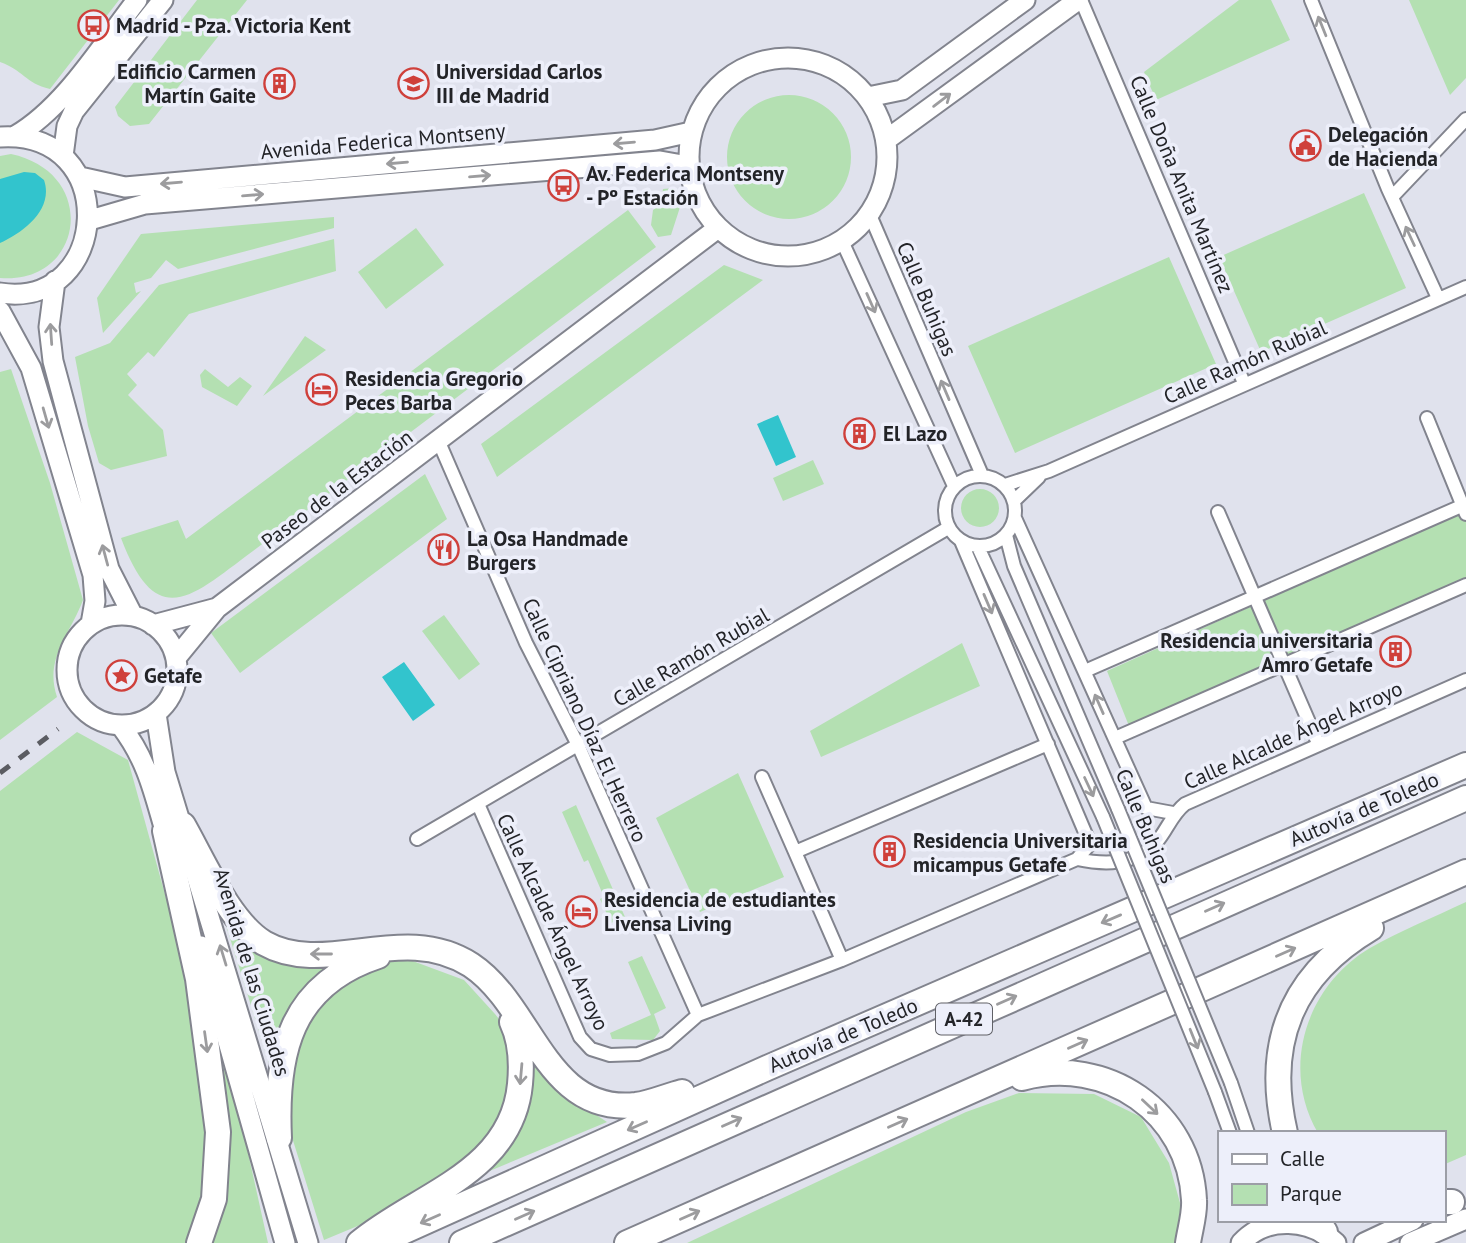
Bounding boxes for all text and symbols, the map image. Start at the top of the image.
bus stop icon: Madrid - Pza. Victoria Kent [76,8,110,42]
place label: Madrid - Pza. Victoria Kent [116,12,351,39]
one-way arrow [1314,16,1327,38]
place label: Edificio Carmen Martín Gaite [117,58,256,109]
place label: Universidad Carlos III de Madrid [436,58,603,109]
building icon: Edificio Carmen Martín Gaite [262,66,296,100]
school or university icon: Universidad Carlos III de Madrid [396,66,430,100]
street label: Calle Doña Anita Martínez [1124,71,1240,297]
one-way arrow [932,93,951,108]
street label: Avenida Federica Montseny [260,117,507,165]
place label: Delegación de Hacienda [1328,121,1438,172]
public building icon: Delegación de Hacienda [1288,129,1322,163]
one-way arrow [613,137,636,150]
one-way arrow [386,157,409,170]
place label: Av. Federica Montseny - Pº Estación [586,160,785,211]
bus stop icon: Av. Federica Montseny - Pº Estación [546,168,580,202]
one-way arrow [468,169,491,182]
one-way arrow [160,177,182,190]
one-way arrow [241,188,264,201]
one-way arrow [1403,226,1416,247]
street label: Calle Buhigas [891,238,963,360]
one-way arrow [865,292,878,313]
street label: Calle Ramón Rubial [1159,314,1331,410]
one-way arrow [44,323,57,346]
place label: Residencia Gregorio Peces Barba [345,365,523,416]
hotel icon: Residencia Gregorio Peces Barba [305,373,339,407]
one-way arrow [938,380,951,401]
one-way arrow [40,406,53,429]
building icon: El Lazo [843,416,877,450]
place label: El Lazo [883,420,947,447]
street label: Paseo de la Estación [256,423,418,555]
place label: La Osa Handmade Burgers [467,525,628,576]
restaurant icon: La Osa Handmade Burgers [427,533,461,567]
one-way arrow [98,544,111,567]
one-way arrow [982,593,995,614]
street label: Calle Cipriano Díaz El Herrero [516,594,654,846]
street label: Calle Ramón Rubial [608,601,774,713]
place label: Residencia universitaria Amro Getafe [1160,627,1373,678]
building icon: Residencia universitaria Amro Getafe [1379,635,1413,669]
place icon: Getafe [104,658,138,692]
place label: Getafe [144,662,203,689]
street label: Calle Alcalde Ángel Arroyo [1180,675,1406,795]
one-way arrow [1092,693,1105,715]
street label: Calle Buhigas [1110,765,1182,887]
street label: Autovía de Toledo [1285,765,1443,853]
one-way arrow [1083,775,1096,797]
street label: Calle Alcalde Ángel Arroyo [491,809,615,1035]
place label: Residencia Universitaria micampus Getafe [913,827,1128,878]
building icon: Residencia Universitaria micampus Getafe [873,835,907,869]
street label: Avenida de las Ciudades [207,864,297,1080]
place label: Residencia de estudiantes Livensa Living [604,886,836,937]
hotel icon: Residencia de estudiantes Livensa Living [564,894,598,928]
one-way arrow [1204,900,1225,913]
one-way arrow [1101,913,1122,926]
one-way arrow [216,945,229,967]
one-way arrow [1275,945,1296,958]
one-way arrow [309,947,332,961]
street label: Autovía de Toledo [764,991,922,1079]
one-way arrow [996,993,1017,1006]
road number: A-42 [936,1004,992,1035]
one-way arrow [1188,1027,1201,1049]
one-way arrow [200,1030,213,1052]
one-way arrow [1067,1037,1088,1050]
one-way arrow [514,1062,527,1084]
one-way arrow [1141,1099,1158,1116]
one-way arrow [721,1115,743,1128]
one-way arrow [886,1116,908,1129]
one-way arrow [627,1120,648,1133]
legend [1218,1131,1445,1222]
text: Calle [1280,1145,1325,1172]
text: Parque [1280,1180,1342,1207]
one-way arrow [514,1208,535,1221]
one-way arrow [678,1208,700,1221]
one-way arrow [420,1213,441,1226]

